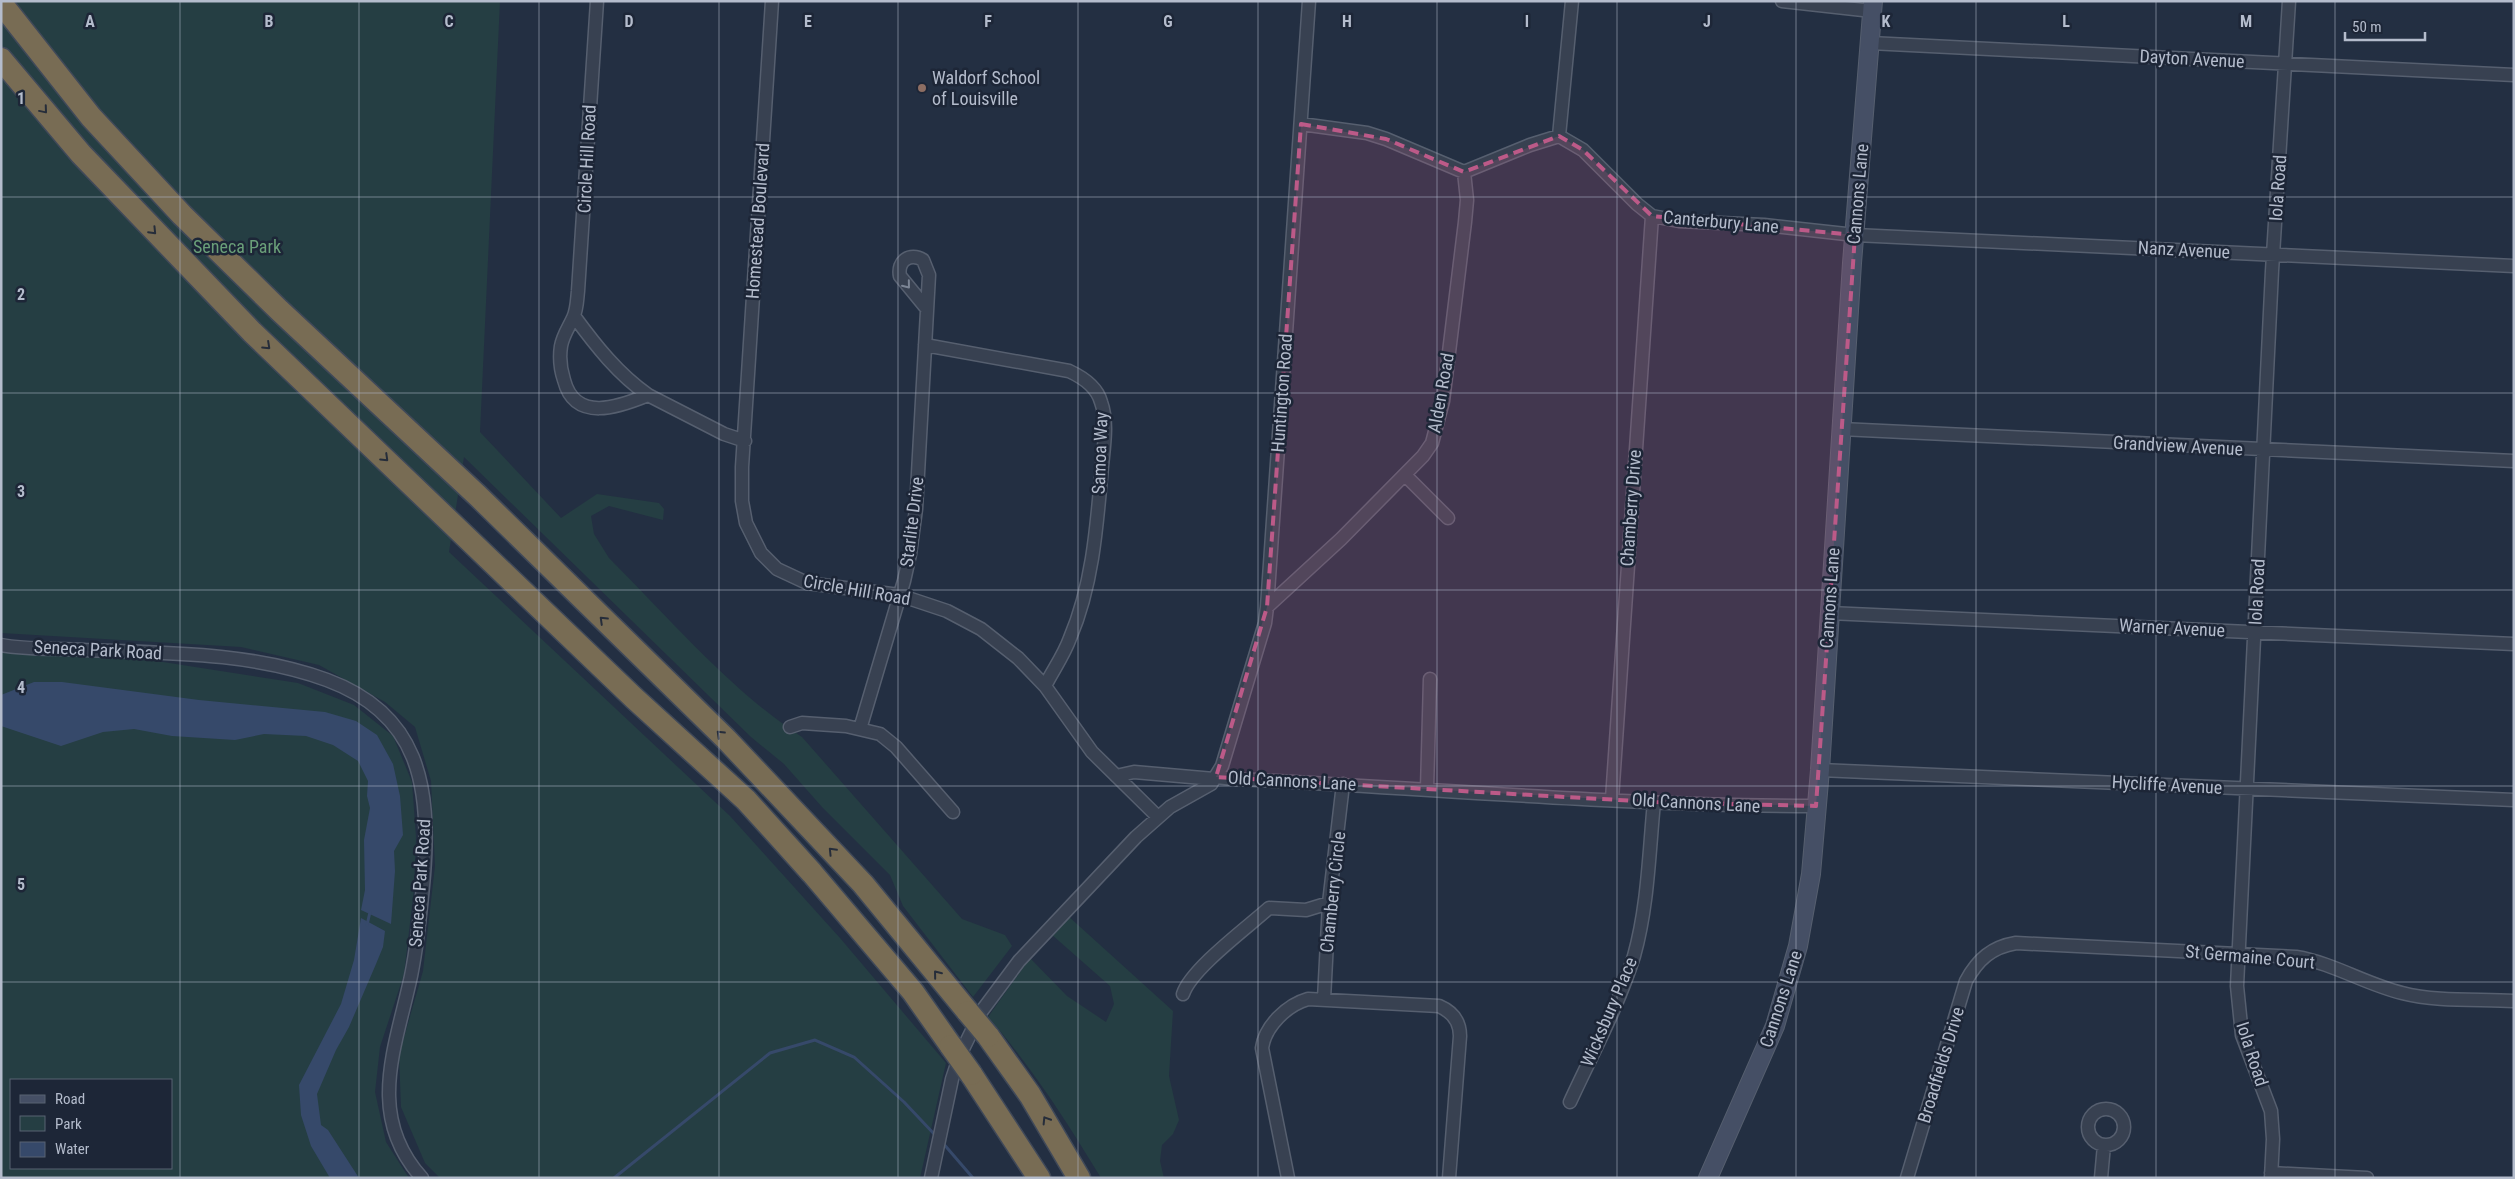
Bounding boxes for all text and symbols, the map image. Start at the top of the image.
scale bar [2345,10,2425,42]
text: A [85,12,95,31]
text: B [265,12,274,31]
text: C [444,12,454,31]
text: D [624,12,634,31]
text: E [804,12,812,31]
text: F [984,12,992,31]
text: G [1163,12,1173,31]
text: H [1342,12,1352,31]
text: I [1525,12,1529,31]
text: J [1703,12,1711,31]
text: K [1882,12,1891,31]
text: L [2062,12,2070,31]
text: M [2240,12,2252,31]
text: 50 m [2352,18,2382,36]
street label: Dayton Avenue [2139,45,2245,72]
place label: Waldorf School of Louisville [932,67,1040,109]
marker: Waldorf School of Louisville [916,82,928,94]
text: 1 [17,89,25,108]
one-way arrow [38,104,47,113]
street label: Circle Hill Road [573,104,600,214]
street label: Homestead Boulevard [742,142,773,300]
street label: Cannons Lane [1843,143,1872,245]
street label: Iola Road [2265,154,2290,222]
street label: Canterbury Lane [1662,206,1780,237]
one-way arrow [147,225,156,234]
park label: Seneca Park [193,236,281,257]
street label: Nanz Avenue [2137,237,2231,262]
one-way arrow [902,280,911,289]
text: 2 [17,285,25,304]
street label: Huntington Road [1267,333,1296,453]
one-way arrow [262,340,271,349]
street label: Alden Road [1423,351,1458,435]
street label: Samoa Way [1088,411,1111,495]
street label: Grandview Avenue [2113,432,2243,459]
street label: Chamberry Drive [1616,449,1645,567]
one-way arrow [379,452,388,461]
street label: Starlite Drive [896,476,927,568]
text: 3 [17,482,25,501]
street label: Cannons Lane [1816,547,1843,649]
street label: Iola Road [2244,558,2269,626]
street label: Circle Hill Road [802,570,912,609]
street label: Warner Avenue [2118,614,2226,641]
one-way arrow [600,617,609,626]
street label: Seneca Park Road [33,636,163,663]
text: 4 [17,678,25,697]
one-way arrow [716,730,725,739]
street label: Old Cannons Lane [1227,767,1357,794]
street label: Hycliffe Avenue [2111,771,2223,798]
street label: Old Cannons Lane [1631,789,1761,816]
street label: Seneca Park Road [405,818,434,948]
street label: Chamberry Circle [1316,830,1349,954]
one-way arrow [829,848,838,857]
text: 5 [17,875,25,894]
street label: St Germaine Court [2184,940,2316,973]
street label: Cannons Lane [1755,948,1806,1050]
street label: Wicksbury Place [1576,954,1641,1070]
one-way arrow [934,971,943,980]
street label: Broadfields Drive [1913,1004,1968,1125]
street label: Iola Road [2232,1019,2273,1089]
legend [10,1079,172,1169]
text: Road [55,1090,85,1108]
text: Park [55,1115,82,1133]
one-way arrow [1042,1117,1052,1126]
text: Water [55,1140,90,1158]

